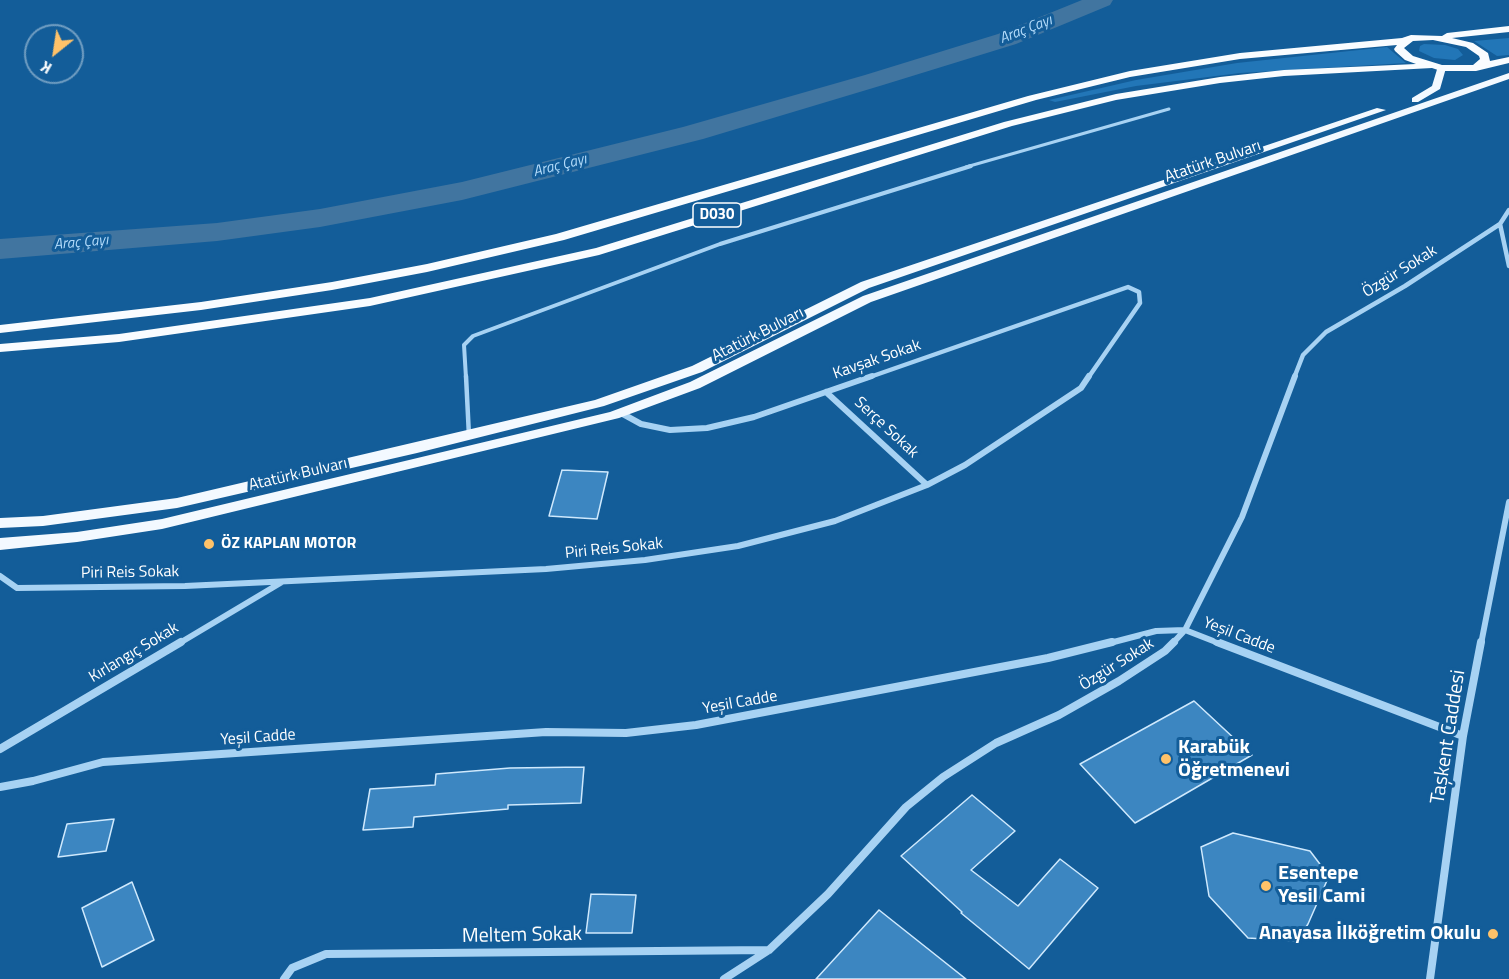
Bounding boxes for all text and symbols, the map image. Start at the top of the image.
water label: Araç Çayı [997,12,1055,48]
north arrow [24,24,84,84]
text: K [36,55,56,81]
street label: Atatürk Bulvarı [1162,137,1264,187]
water label: Araç Çayı [531,151,589,181]
road number: D030 [693,203,741,227]
water label: Araç Çayı [53,232,109,254]
street label: Özgür Sokak [1359,242,1441,302]
street label: Atatürk Bulvarı [709,304,807,366]
street label: Kavşak Sokak [831,336,923,384]
street label: Serçe Sokak [850,393,922,463]
street label: Atatürk Bulvarı [247,454,349,496]
place label: ÖZ KAPLAN MOTOR [221,534,357,554]
street label: Piri Reis Sokak [564,534,664,564]
marker: ÖZ KAPLAN MOTOR [202,537,216,551]
street label: Piri Reis Sokak [81,563,179,583]
street label: Yeşil Cadde [1200,614,1278,658]
street label: Kırlangıç Sokak [86,619,182,687]
street label: Özgür Sokak [1076,635,1158,695]
street label: Taşkent Caddesi [1427,668,1471,806]
street label: Yeşil Cadde [701,687,779,719]
street label: Yeşil Cadde [220,726,296,750]
place label: Karabük Öğretmenevi [1178,736,1290,783]
marker: Karabük Öğretmenevi [1159,752,1173,766]
place label: Esentepe Yesil Cami [1278,862,1365,909]
marker: Esentepe Yesil Cami [1259,879,1273,893]
place label: Anayasa İlköğretim Okulu [1259,922,1481,946]
street label: Meltem Sokak [462,923,582,949]
marker: Anayasa İlköğretim Okulu [1486,927,1500,941]

